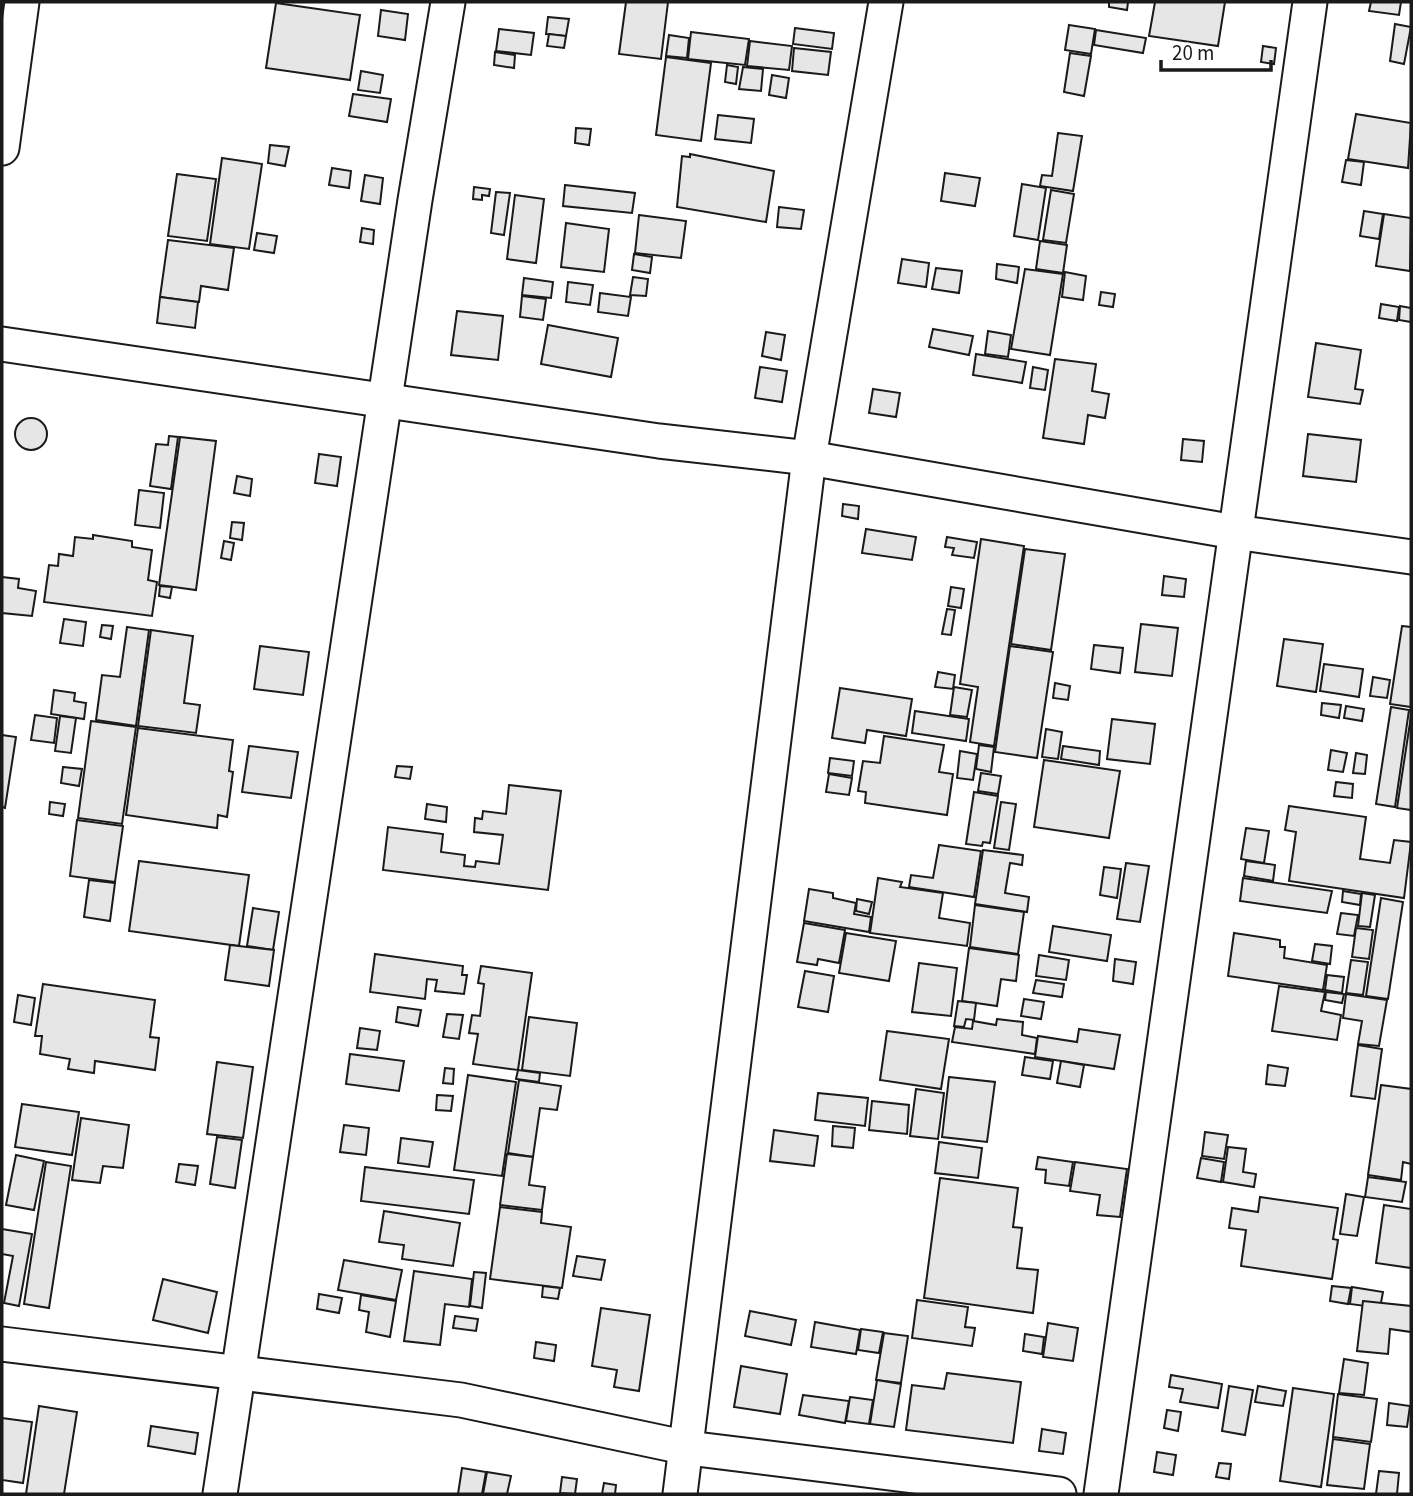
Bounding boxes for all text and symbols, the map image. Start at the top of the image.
scale bar [1161,28,1271,72]
text: 20 m [1172,38,1214,68]

